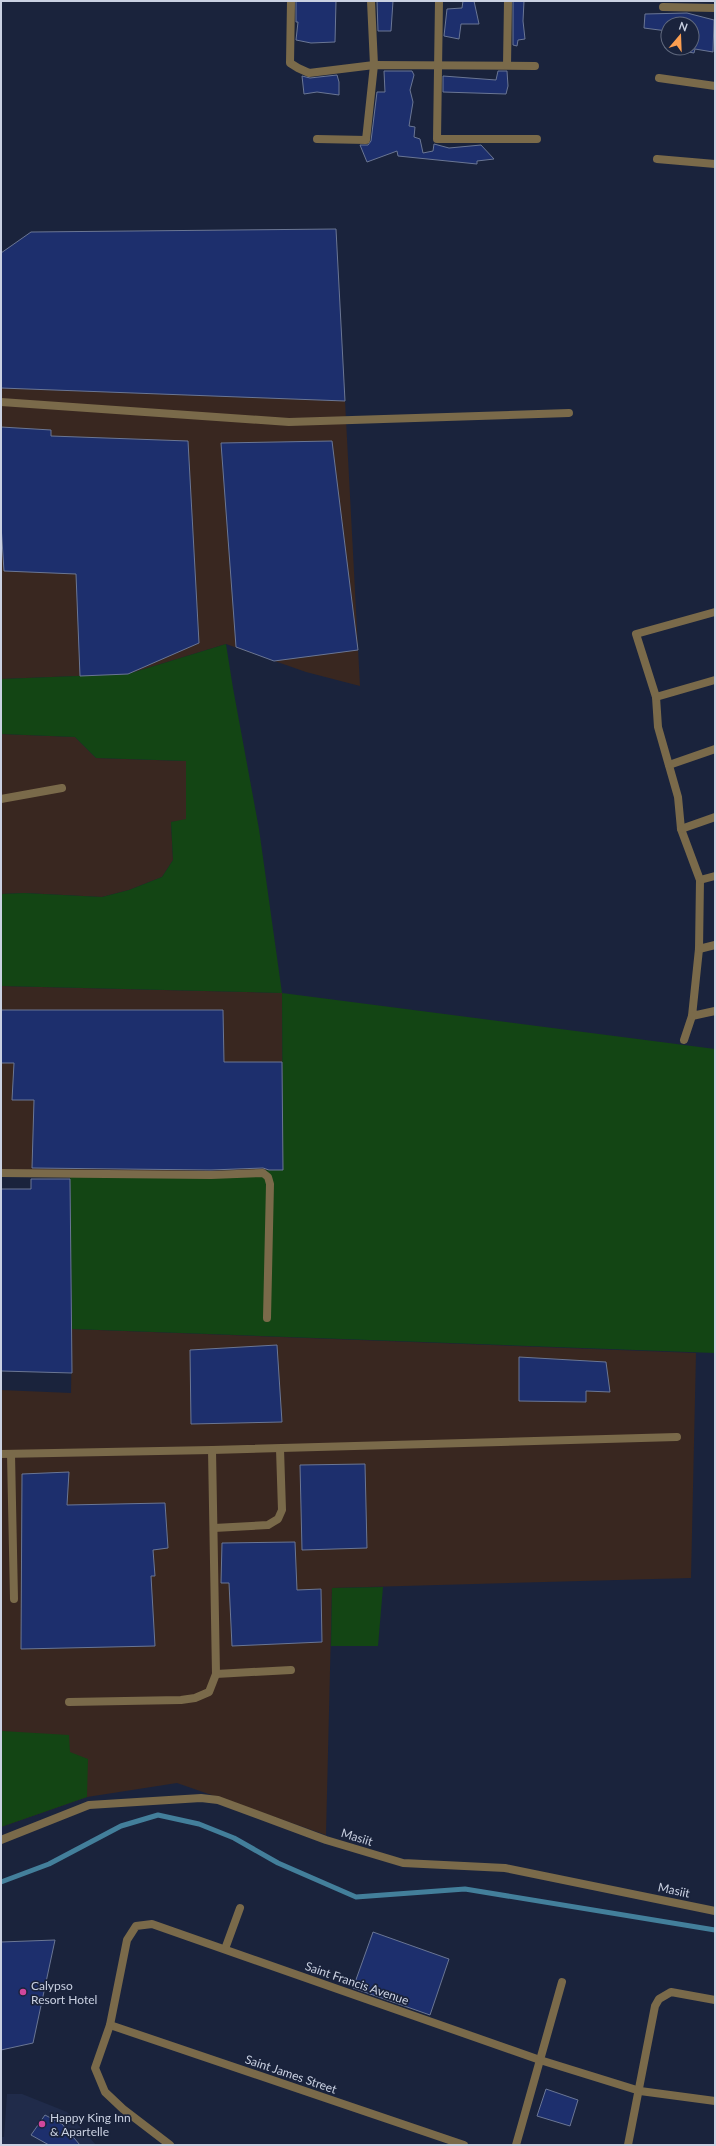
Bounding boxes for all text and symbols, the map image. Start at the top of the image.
north arrow [660,16,700,56]
text: N [677,19,690,34]
street label: Masiit [339,1825,375,1849]
street label: Masiit [657,1879,692,1901]
street label: Saint Francis Avenue [303,1958,411,2008]
place label: Calypso Resort Hotel [31,1978,97,2007]
marker: Calypso Resort Hotel [18,1987,28,1997]
street label: Saint James Street [243,2051,339,2097]
place label: Happy King Inn & Apartelle [50,2110,131,2139]
marker: Happy King Inn & Apartelle [37,2119,47,2129]

